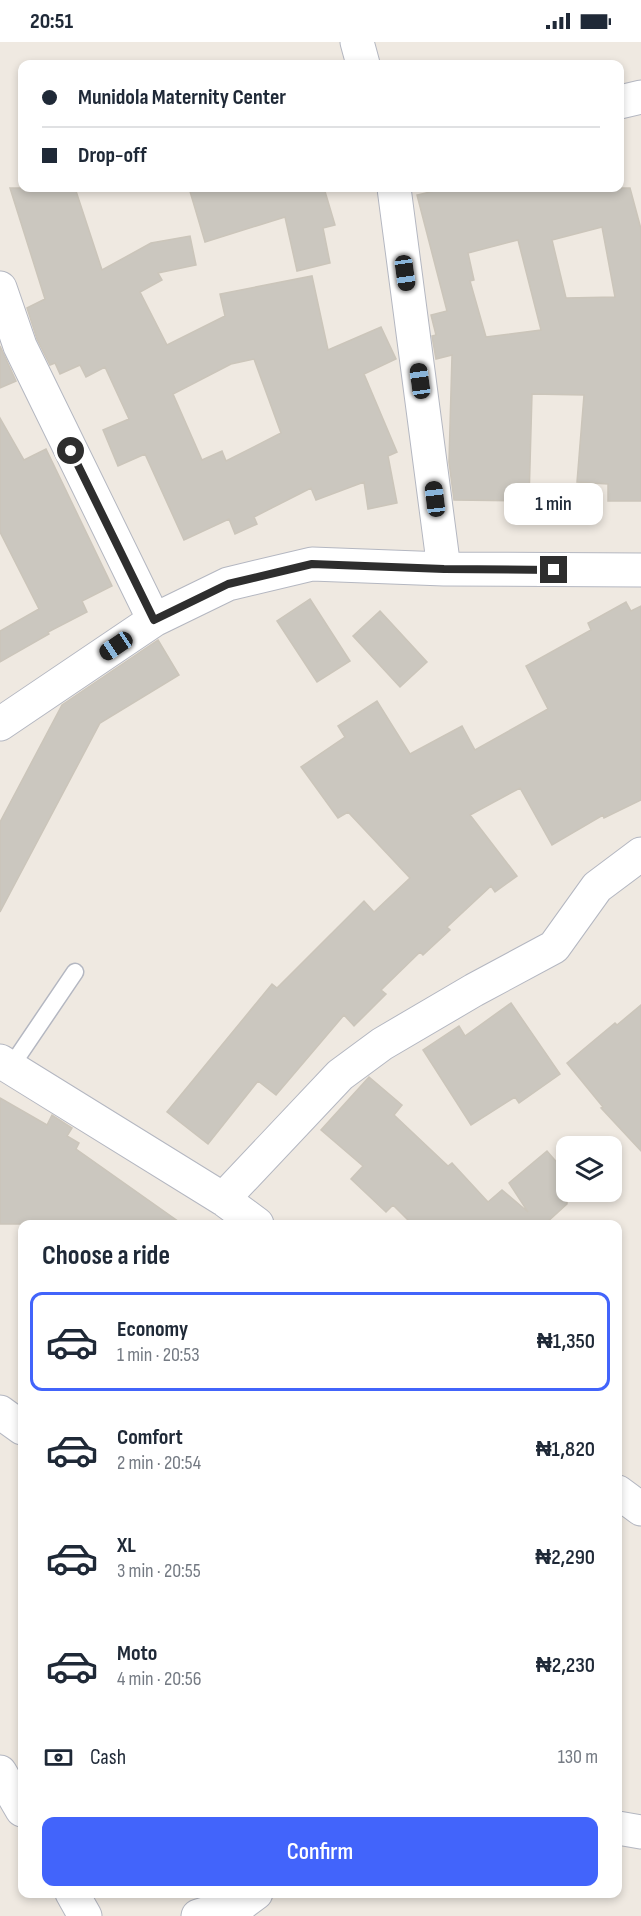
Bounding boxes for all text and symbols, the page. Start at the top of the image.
text: 20:51 [30,8,73,35]
text: Munidola Maternity Center [78,84,286,111]
text: Drop-off [78,142,147,169]
car [394,254,416,292]
car [409,362,431,400]
route start [57,437,84,464]
car [424,480,446,518]
callout: 1 min [504,483,604,525]
text: 1 min [535,492,572,516]
route end [540,556,567,583]
car [96,628,136,664]
map controls [556,1136,622,1202]
button: layers [556,1136,622,1202]
text: Choose a ride [42,1240,170,1272]
icon: car [45,1315,99,1369]
text: Economy [117,1316,188,1343]
text: ₦1,350 [537,1328,595,1355]
text: 1 min · 20:53 [117,1343,200,1367]
icon: car [45,1423,99,1477]
text: Comfort [117,1424,183,1451]
text: ₦1,820 [536,1436,595,1463]
text: 2 min · 20:54 [117,1451,201,1475]
icon: car [45,1531,99,1585]
text: XL [117,1532,136,1559]
text: ₦2,290 [535,1544,595,1571]
text: 3 min · 20:55 [117,1559,201,1583]
icon: car [45,1639,99,1693]
text: Moto [117,1640,157,1667]
text: ₦2,230 [536,1652,595,1679]
text: 4 min · 20:56 [117,1667,201,1691]
icon: cash [42,1741,75,1774]
text: Cash [90,1744,126,1771]
text: 130 m [558,1745,598,1769]
button: Confirm [42,1817,598,1886]

